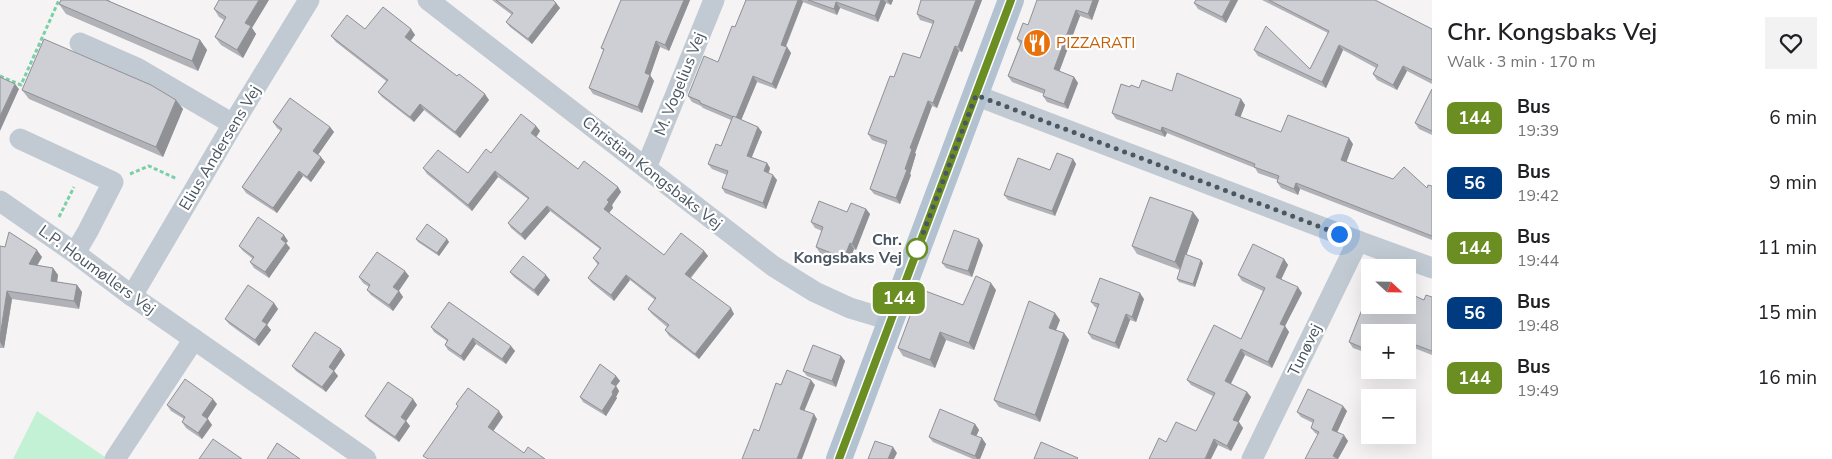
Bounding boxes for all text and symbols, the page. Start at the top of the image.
text: Chr. Kongsbaks Vej [1447,16,1657,48]
button: heart [1765,17,1817,69]
restaurant icon: PIZZARATI [1022,28,1052,58]
street label: M. Vogelius Vej [649,29,711,139]
place label: PIZZARATI [1056,32,1135,54]
text: Walk · 3 min · 170 m [1447,51,1595,73]
street label: Elius Andersens Vej [174,81,266,215]
text: Bus [1517,94,1550,120]
text: 6 min [1769,105,1817,131]
text: 144 [1458,106,1491,130]
street label: Christian Kongsbaks Vej [577,111,727,235]
text: 19:39 [1517,120,1559,142]
text: Bus [1517,159,1550,185]
text: 9 min [1769,170,1817,196]
text: 56 [1464,171,1485,195]
text: 19:42 [1517,185,1559,207]
street label: L.P. Houmøllers Vej [34,220,160,320]
your location [1327,222,1352,247]
text: Bus [1517,224,1550,250]
place label: Chr. Kongsbaks Vej [793,229,902,269]
text: 11 min [1758,235,1817,261]
text: 144 [1458,236,1491,260]
marker: Chr. Kongsbaks Vej [906,238,928,260]
text: 19:44 [1517,250,1559,272]
north arrow [1361,259,1416,314]
map controls [1361,259,1416,444]
line badge: 144 [870,282,928,314]
text: 144 [883,286,915,310]
text: Bus [1517,289,1550,315]
text: 15 min [1758,300,1817,326]
text: 56 [1464,301,1485,325]
text: 19:48 [1517,315,1559,337]
street label: Tunøvej [1283,320,1327,380]
button: + [1361,324,1416,379]
text: Bus [1517,354,1550,380]
text: 16 min [1758,365,1817,391]
text: 144 [1458,366,1491,390]
text: 19:49 [1517,380,1559,402]
button: − [1361,389,1416,444]

